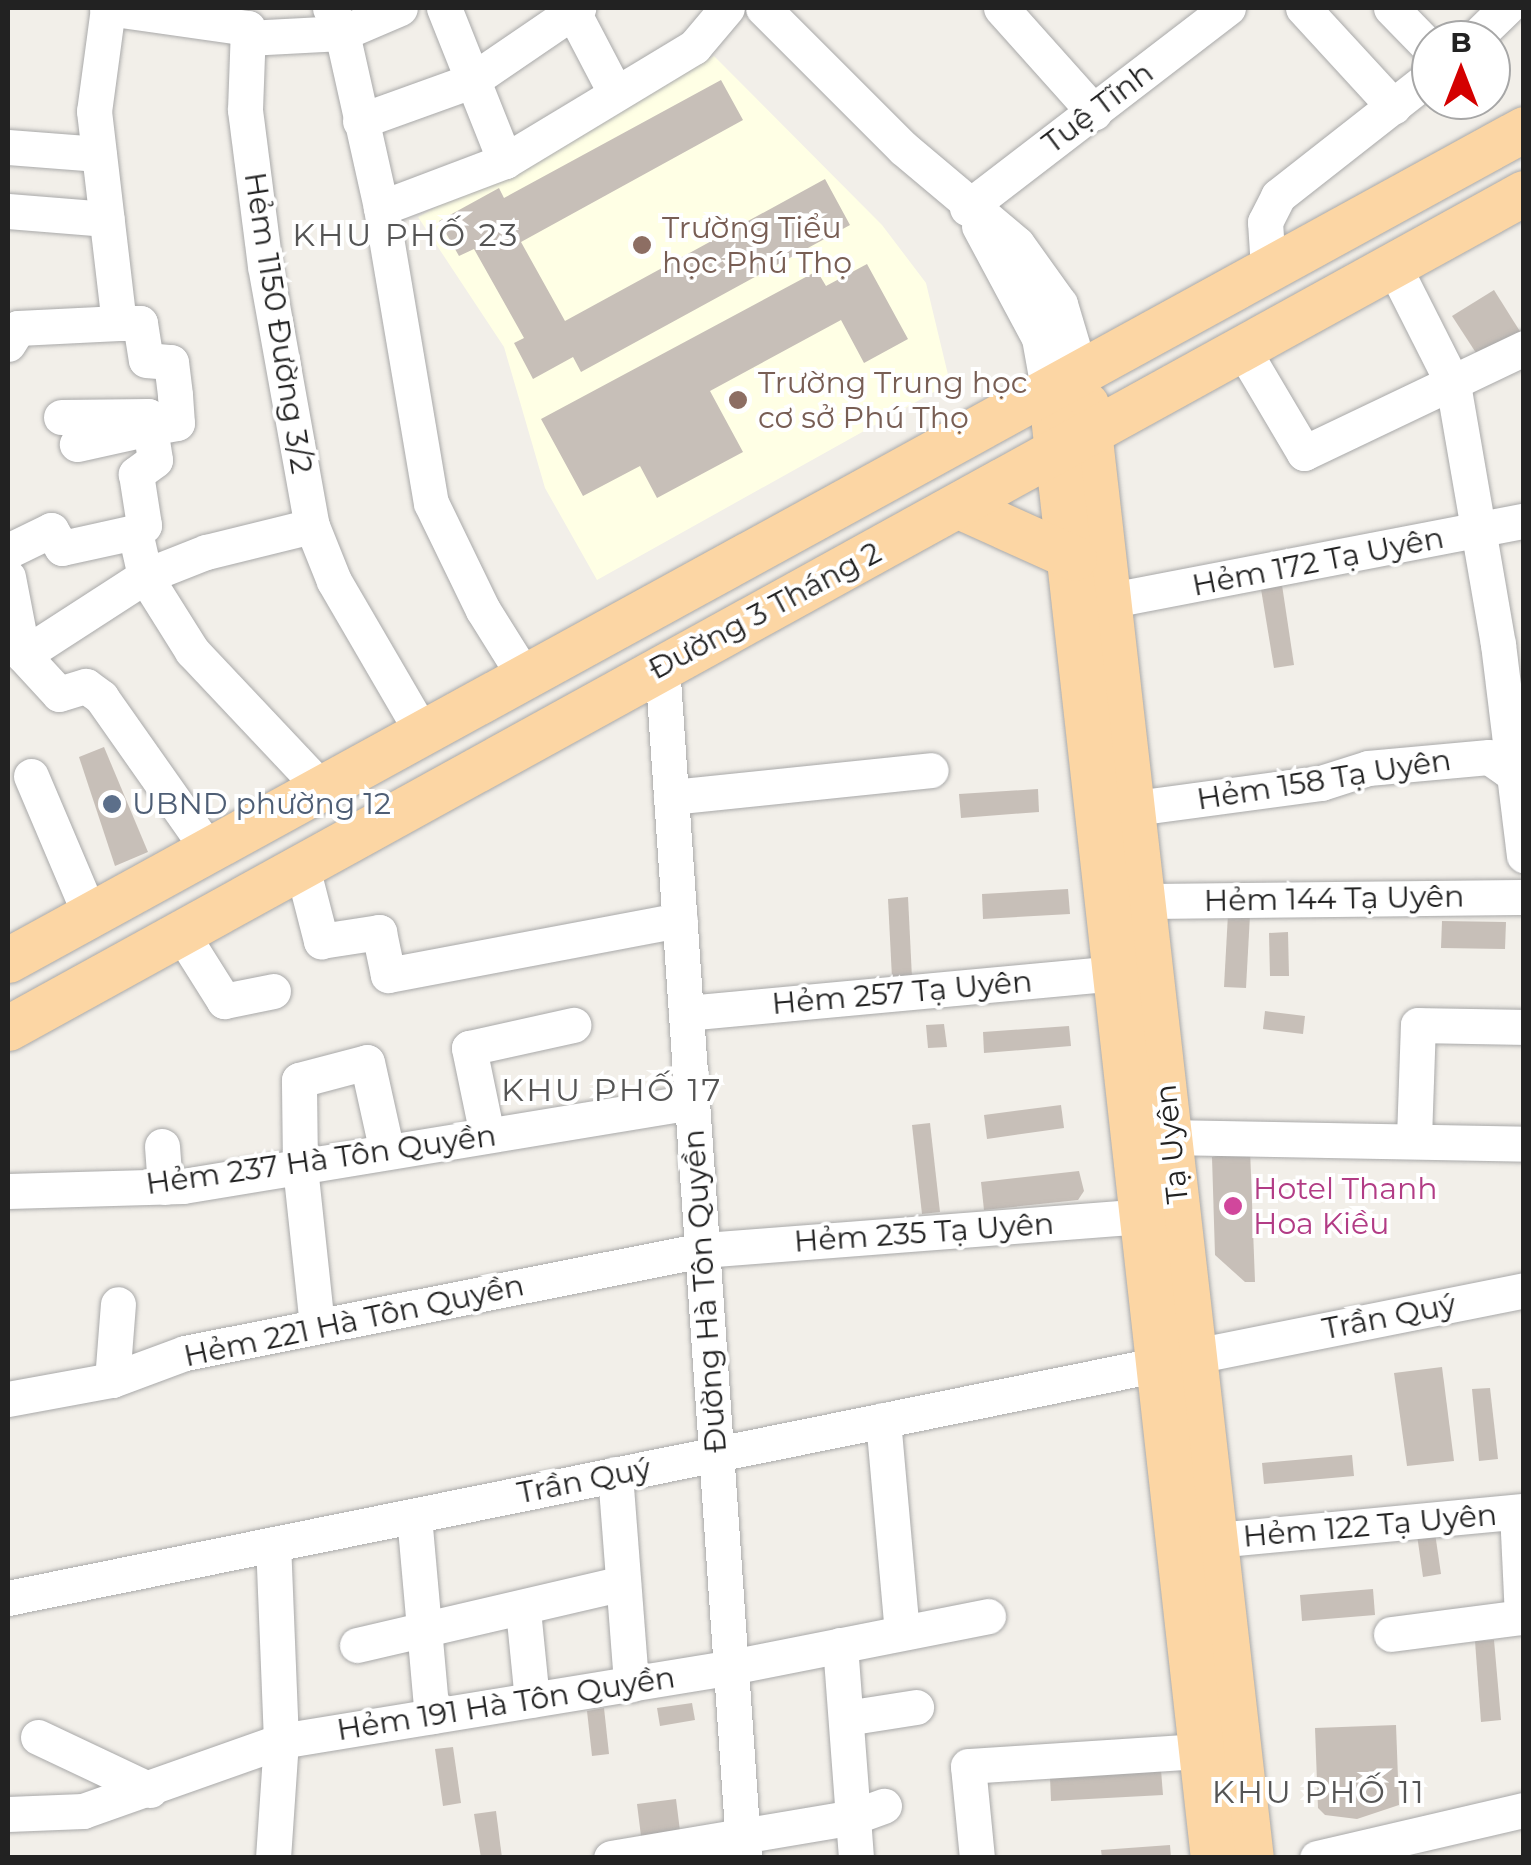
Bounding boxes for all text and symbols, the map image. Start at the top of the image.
north arrow [1411,20,1511,120]
text: B [1450,25,1472,59]
street label: Tuệ Tĩnh [1036,55,1160,161]
street label: Hẻm 1150 Đường 3/2 [236,170,320,476]
place label: Trường Tiểu học Phú Thọ [662,210,852,280]
district label: KHU PHỐ 23 [292,216,520,254]
marker: Trường Tiểu học Phú Thọ [631,234,653,256]
place label: Trường Trung học cơ sở Phú Thọ [758,365,1028,436]
marker: Trường Trung học cơ sở Phú Thọ [727,389,749,411]
street label: Hẻm 172 Tạ Uyên [1189,520,1447,604]
street label: Đường 3 Tháng 2 [643,535,887,687]
street label: Hẻm 158 Tạ Uyên [1194,742,1454,818]
place label: UBND phường 12 [132,786,391,822]
marker: UBND phường 12 [101,793,123,815]
street label: Hẻm 144 Tạ Uyên [1203,879,1465,919]
street label: Hẻm 257 Tạ Uyên [770,964,1034,1022]
district label: KHU PHỐ 17 [501,1071,723,1109]
street label: Tạ Uyên [1148,1083,1196,1205]
street label: Hẻm 237 Hà Tôn Quyền [144,1118,498,1202]
street label: Đường Hà Tôn Quyền [676,1128,734,1454]
place label: Hotel Thanh Hoa Kiều [1253,1171,1438,1242]
marker: Hotel Thanh Hoa Kiều [1222,1195,1244,1217]
street label: Hẻm 235 Tạ Uyên [793,1206,1055,1260]
street label: Hẻm 221 Hà Tôn Quyền [181,1267,527,1375]
street label: Trần Quý [1319,1286,1459,1348]
street label: Trần Quý [514,1450,654,1512]
street label: Hẻm 122 Tạ Uyên [1241,1497,1499,1555]
street label: Hẻm 191 Hà Tôn Quyền [334,1659,678,1749]
district label: KHU PHỐ 11 [1212,1773,1426,1811]

